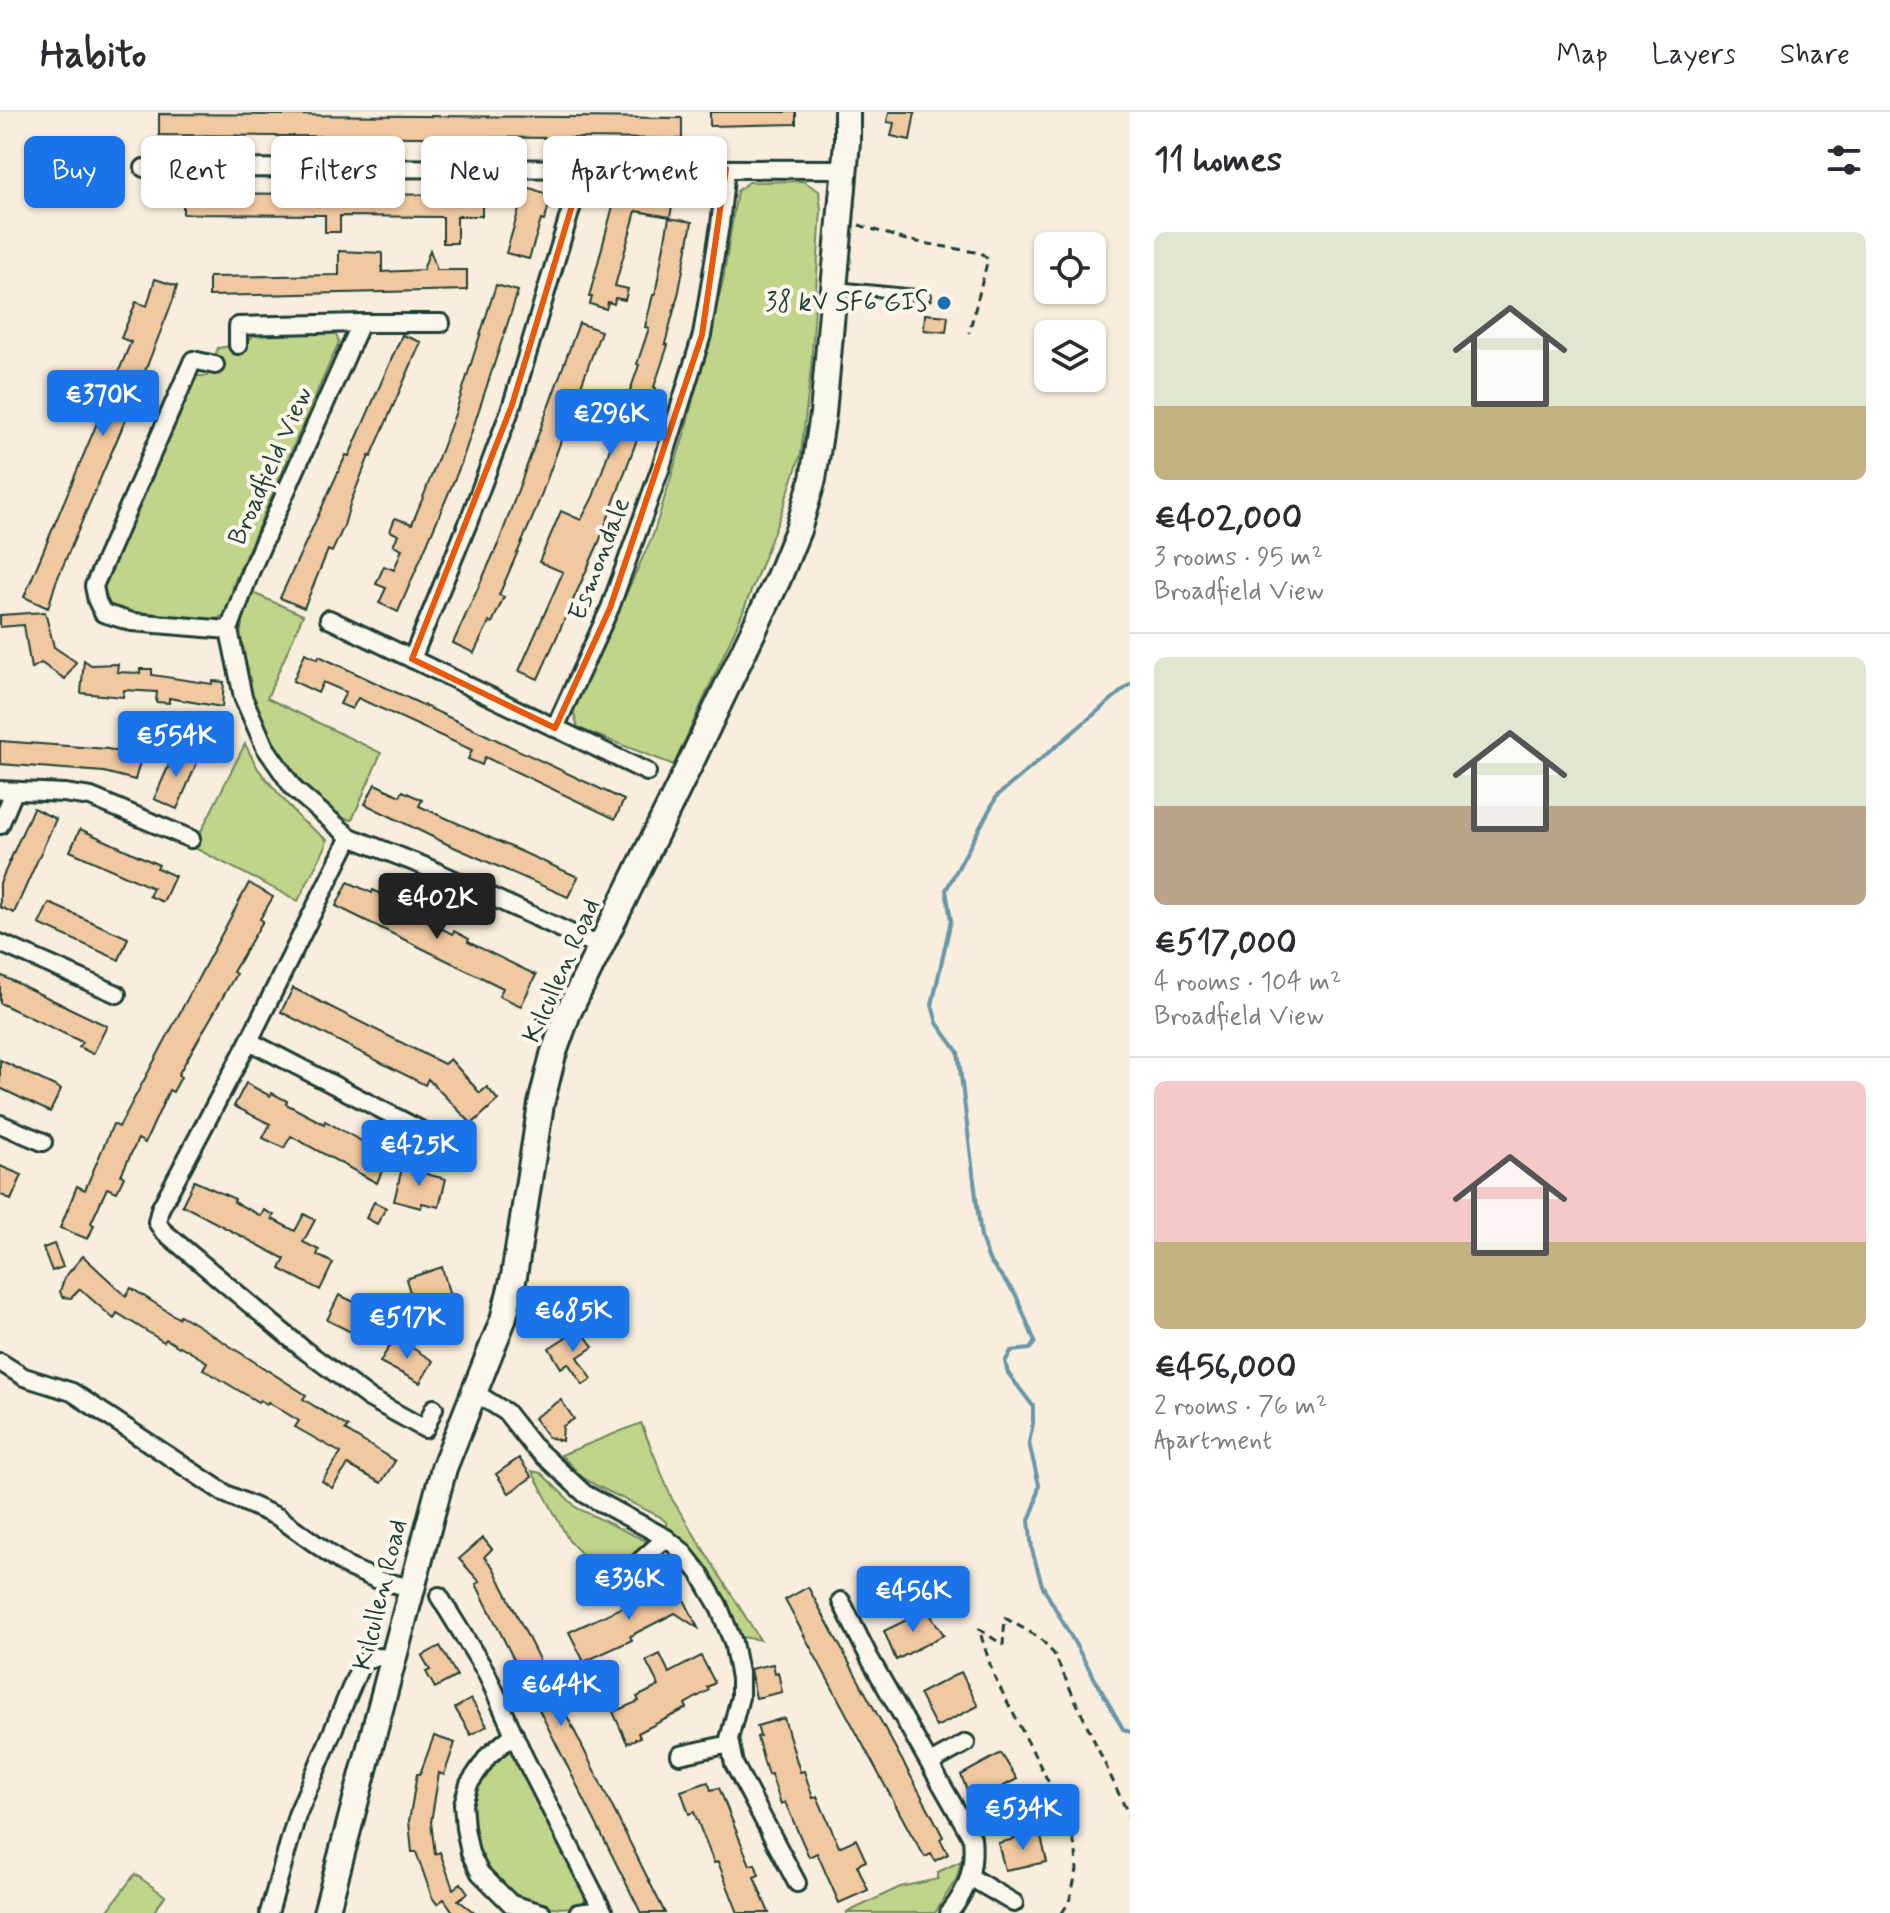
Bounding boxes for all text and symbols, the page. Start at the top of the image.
text: Habito [40,31,146,80]
text: Map [1557,37,1608,74]
text: Layers [1652,37,1736,74]
text: Share [1780,37,1850,74]
chip: Buy [24,136,125,208]
chip: Rent [141,136,255,208]
chip: Filters [271,136,405,208]
chip: New [421,136,527,208]
chip: Apartment [543,136,727,208]
text: 11 homes [1154,138,1282,183]
icon: filters [1822,138,1866,182]
map controls [1034,232,1106,392]
button: locate [1034,232,1106,304]
icon: home [1438,284,1582,428]
place label: 38 kV SF6 GIS [765,286,928,320]
marker: 38 kV SF6 GIS [935,294,953,312]
button: layers [1034,320,1106,392]
pin: €370K [47,370,159,438]
text: €370K [65,379,141,413]
street label: Broadfield View [221,381,321,551]
pin: €296K [555,389,667,457]
text: €296K [573,398,649,432]
street label: Esmondale [561,492,639,625]
text: €402,000 [1154,496,1302,541]
text: 3 rooms · 95 m² [1154,541,1323,575]
text: Broadfield View [1154,575,1324,609]
icon: home [1438,709,1582,853]
pin: €554K [120,711,232,779]
text: €554K [136,720,216,754]
pin: €402K [381,873,493,941]
text: €402K [397,882,477,916]
street label: Kilcullen Road [515,894,609,1048]
text: €517,000 [1154,921,1297,966]
text: 4 rooms · 104 m² [1154,966,1341,1000]
text: Broadfield View [1154,1000,1324,1034]
pin: €425K [363,1120,475,1188]
text: €425K [380,1129,458,1163]
icon: home [1438,1133,1582,1277]
pin: €685K [517,1286,629,1354]
pin: €517K [351,1293,463,1361]
text: €685K [534,1295,612,1329]
text: €517K [369,1302,445,1336]
text: €456,000 [1154,1345,1297,1390]
text: 2 rooms · 76 m² [1154,1390,1327,1424]
text: Apartment [1154,1424,1272,1458]
street label: Kilcullen Road [346,1516,416,1674]
pin: €336K [573,1554,685,1622]
text: €336K [594,1563,664,1597]
pin: €456K [857,1566,969,1634]
text: €456K [875,1575,951,1609]
pin: €644K [505,1660,617,1728]
text: €644K [521,1669,601,1703]
pin: €534K [967,1784,1079,1852]
text: €534K [984,1793,1062,1827]

